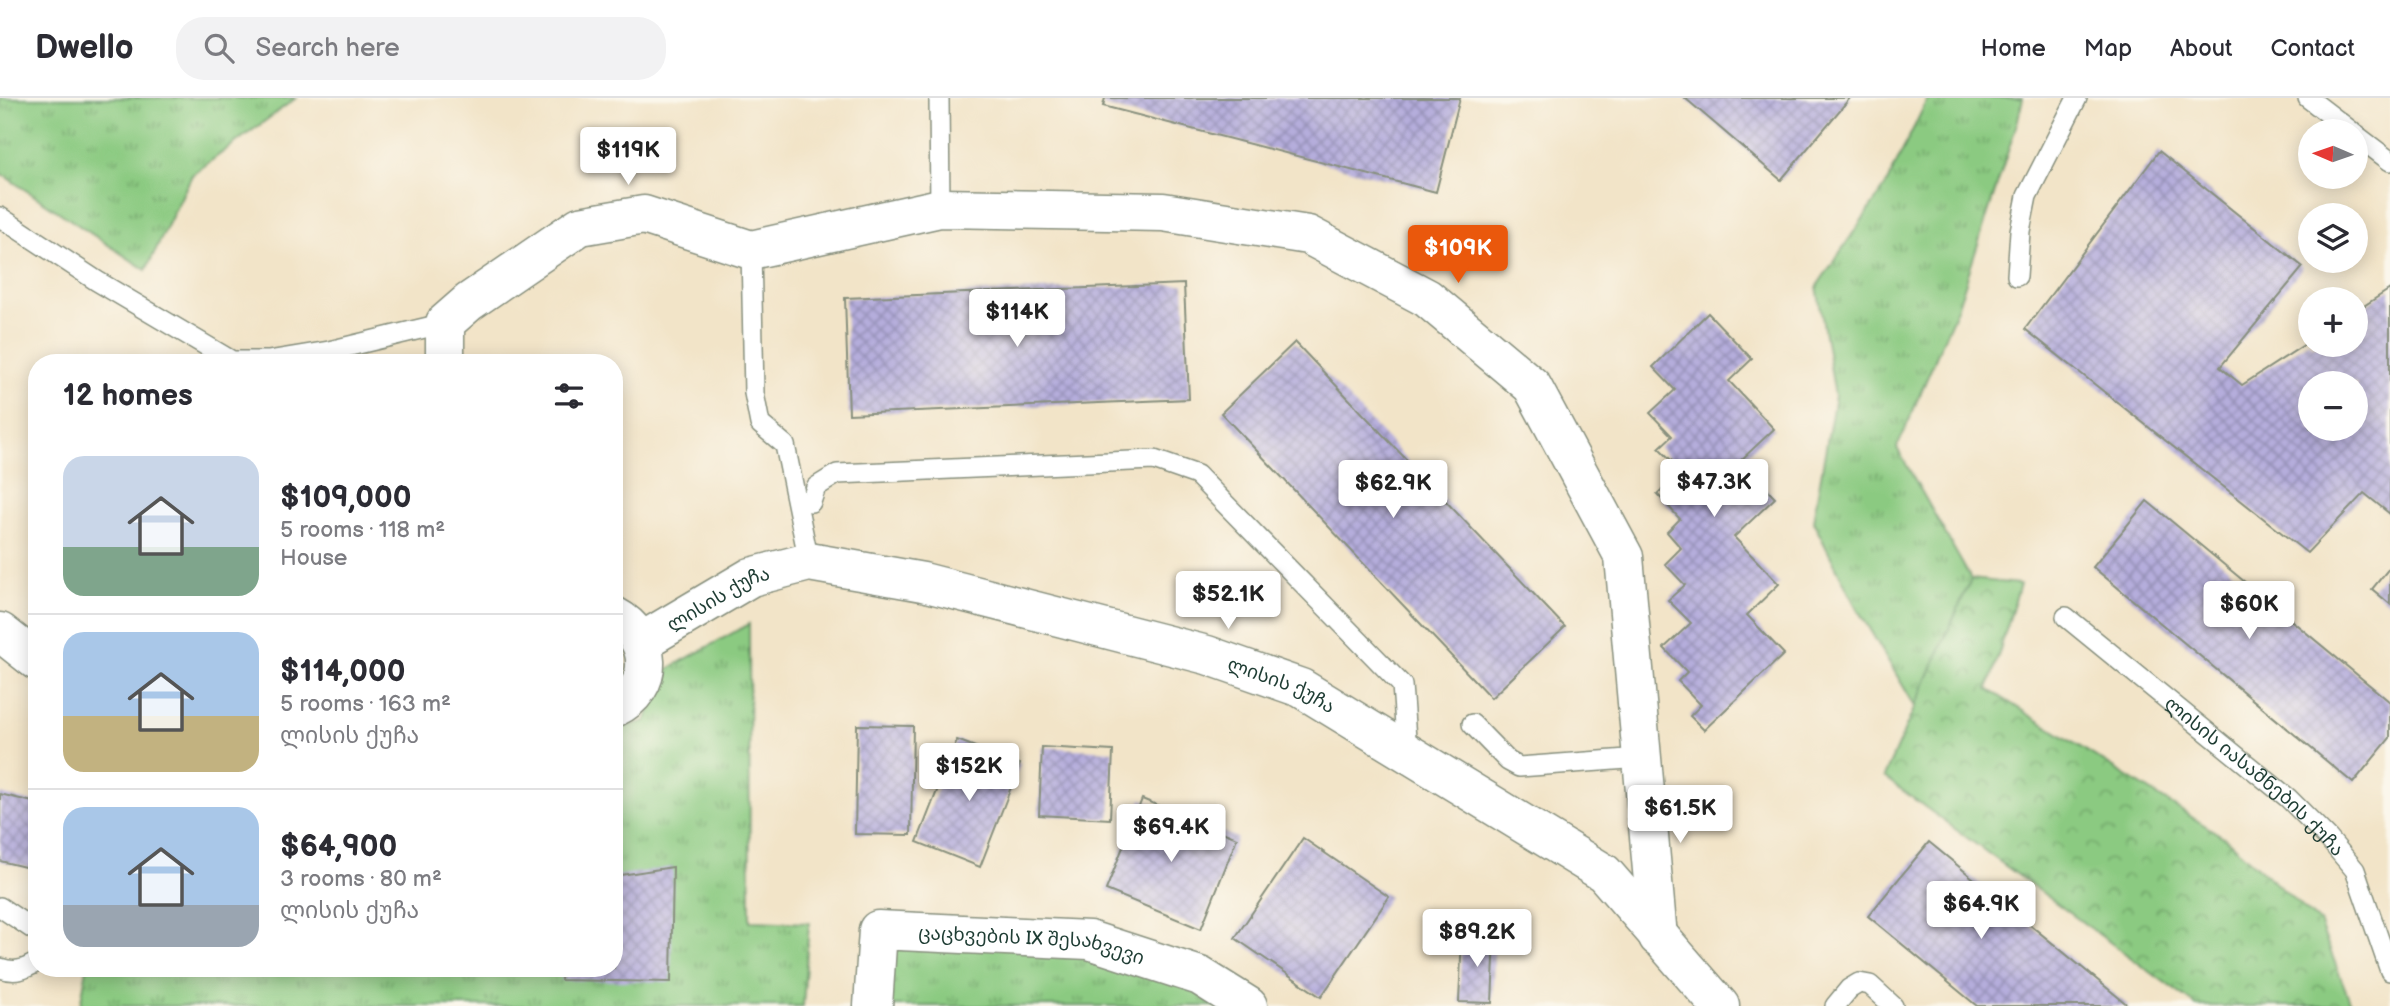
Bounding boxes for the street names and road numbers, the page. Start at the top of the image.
street label: ლისის ქუჩა [663,563,772,637]
street label: ლისის ქუჩა [1224,653,1339,719]
street label: ლისის იასამნების ქუჩა [2160,692,2348,861]
street label: ცაცხვების IX შესახვევი [918,922,1147,970]

